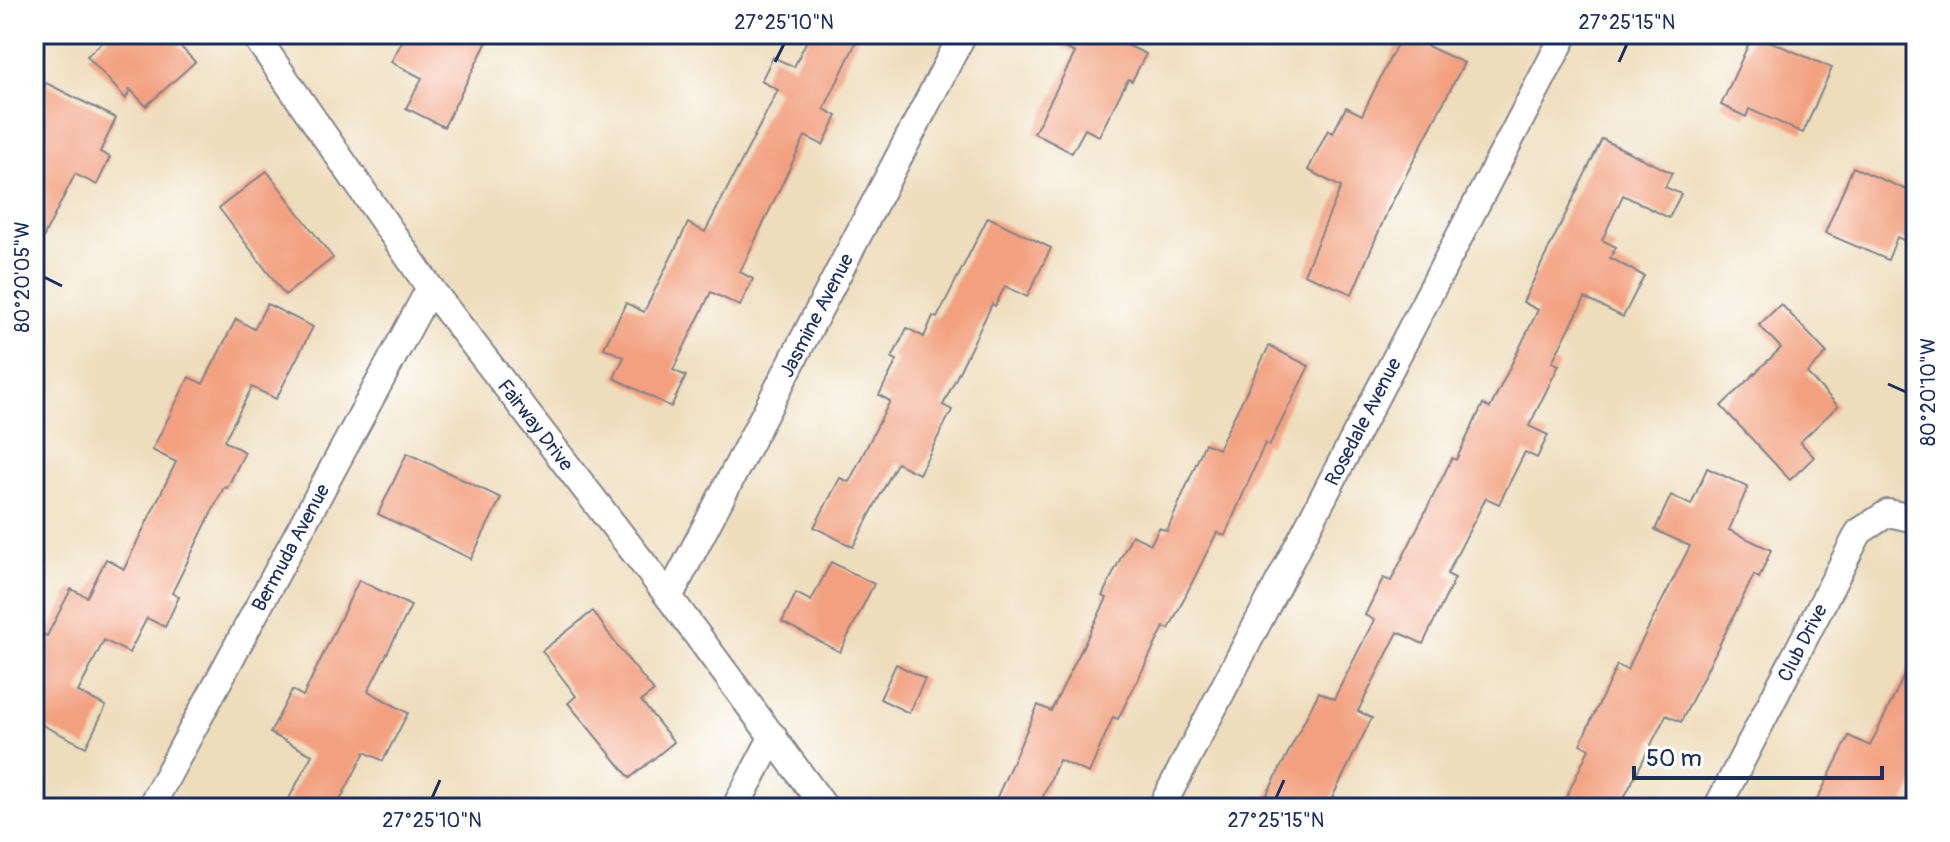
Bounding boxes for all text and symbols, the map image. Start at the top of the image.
text: 27°25'10"N [734,10,834,35]
text: 27°25'15"N [1579,10,1675,35]
text: 80°20'05"W [10,222,35,333]
street label: Jasmine Avenue [774,249,859,381]
text: 80°20'10"W [1916,338,1941,446]
street label: Rosedale Avenue [1320,353,1407,490]
street label: Fairway Drive [492,374,579,476]
street label: Bermuda Avenue [246,479,335,616]
street label: Club Drive [1772,600,1833,686]
scale bar [1634,730,1882,780]
text: 50 m [1646,744,1702,773]
text: 27°25'10"N [382,808,482,833]
text: 27°25'15"N [1228,808,1324,833]

